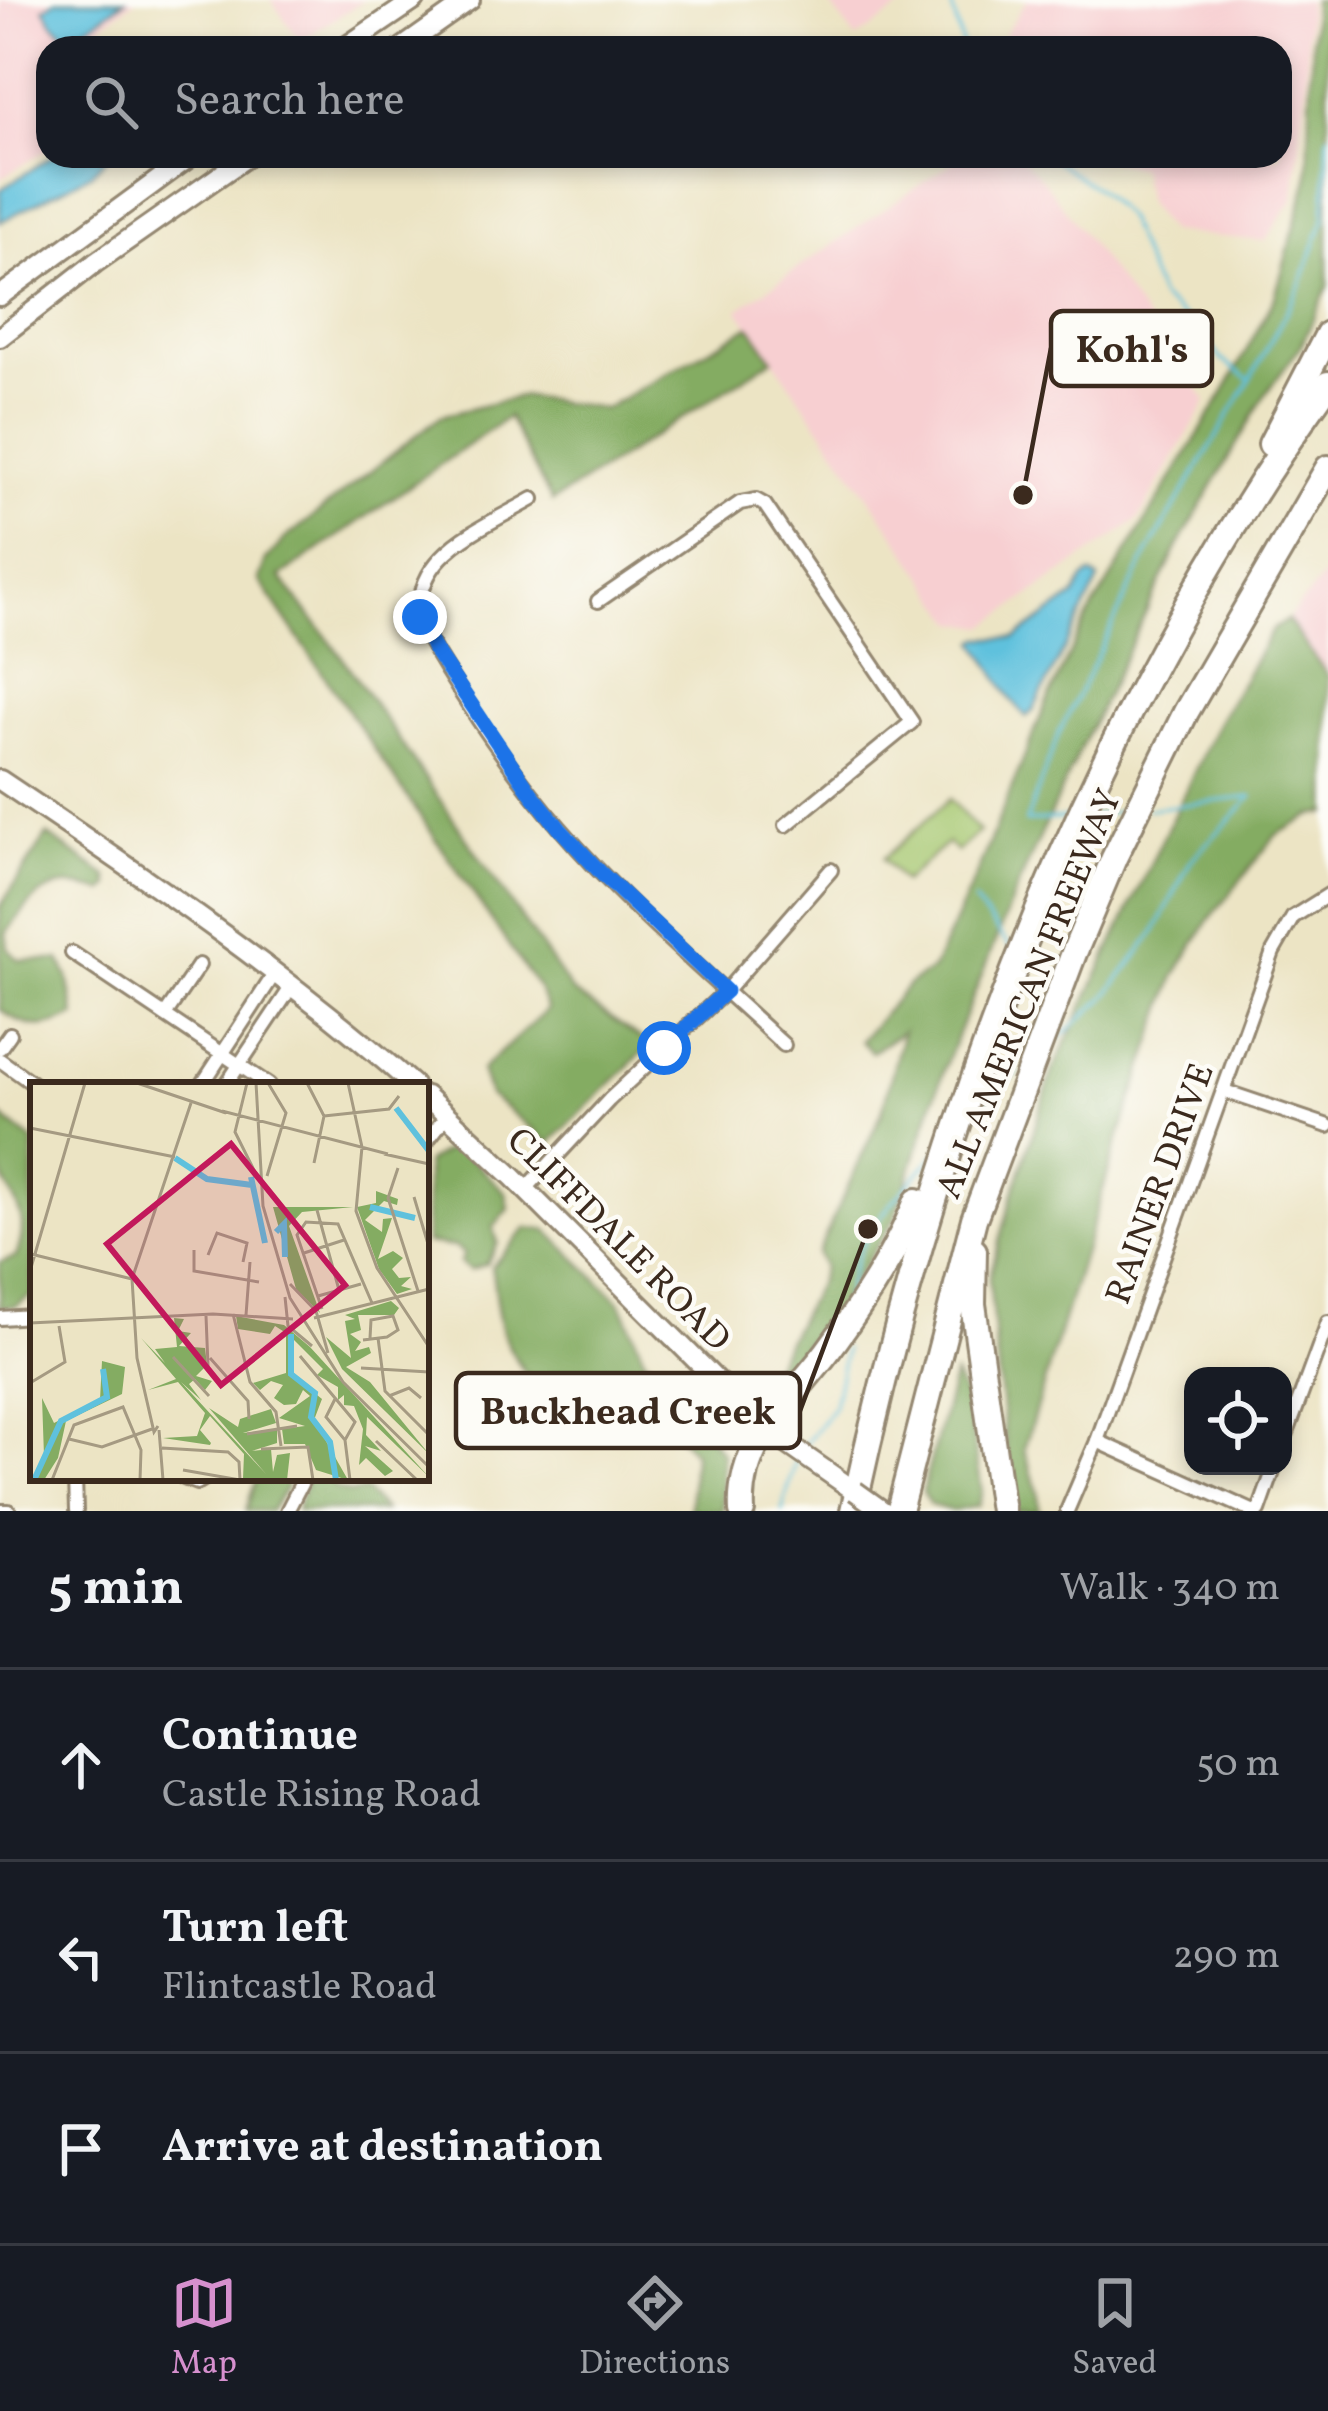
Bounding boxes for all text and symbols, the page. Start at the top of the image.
search box [36,36,1292,168]
icon: search [78,69,144,135]
text: Search here [174,71,405,134]
callout: Kohl's [1051,311,1212,386]
text: Kohl's [1076,325,1188,379]
route end [393,590,447,644]
street label: ALL AMERICAN FREEWAY [926,782,1136,1207]
route start [637,1021,691,1075]
street label: RAINER DRIVE [1095,1057,1228,1312]
inset map [30,1082,429,1481]
street label: CLIFFDALE ROAD [494,1118,740,1364]
map controls [1184,1367,1292,1475]
button: locate [1184,1367,1292,1475]
callout: Buckhead Creek [456,1373,800,1448]
text: Buckhead Creek [480,1387,776,1441]
text: 5 min [48,1554,184,1625]
text: Walk · 340 m [1060,1562,1280,1616]
text: Continue [162,1706,358,1769]
icon: ahead [48,1732,114,1798]
text: 50 m [1196,1738,1280,1792]
text: Castle Rising Road [162,1769,481,1823]
text: Turn left [162,1898,348,1961]
icon: left [48,1924,114,1990]
text: 290 m [1173,1930,1280,1984]
text: Flintcastle Road [162,1961,437,2015]
icon: arrive [48,2116,114,2182]
text: Arrive at destination [162,2117,603,2180]
tab: Map [171,2270,237,2388]
tab: Directions [579,2270,730,2388]
tab: Saved [1072,2270,1157,2388]

